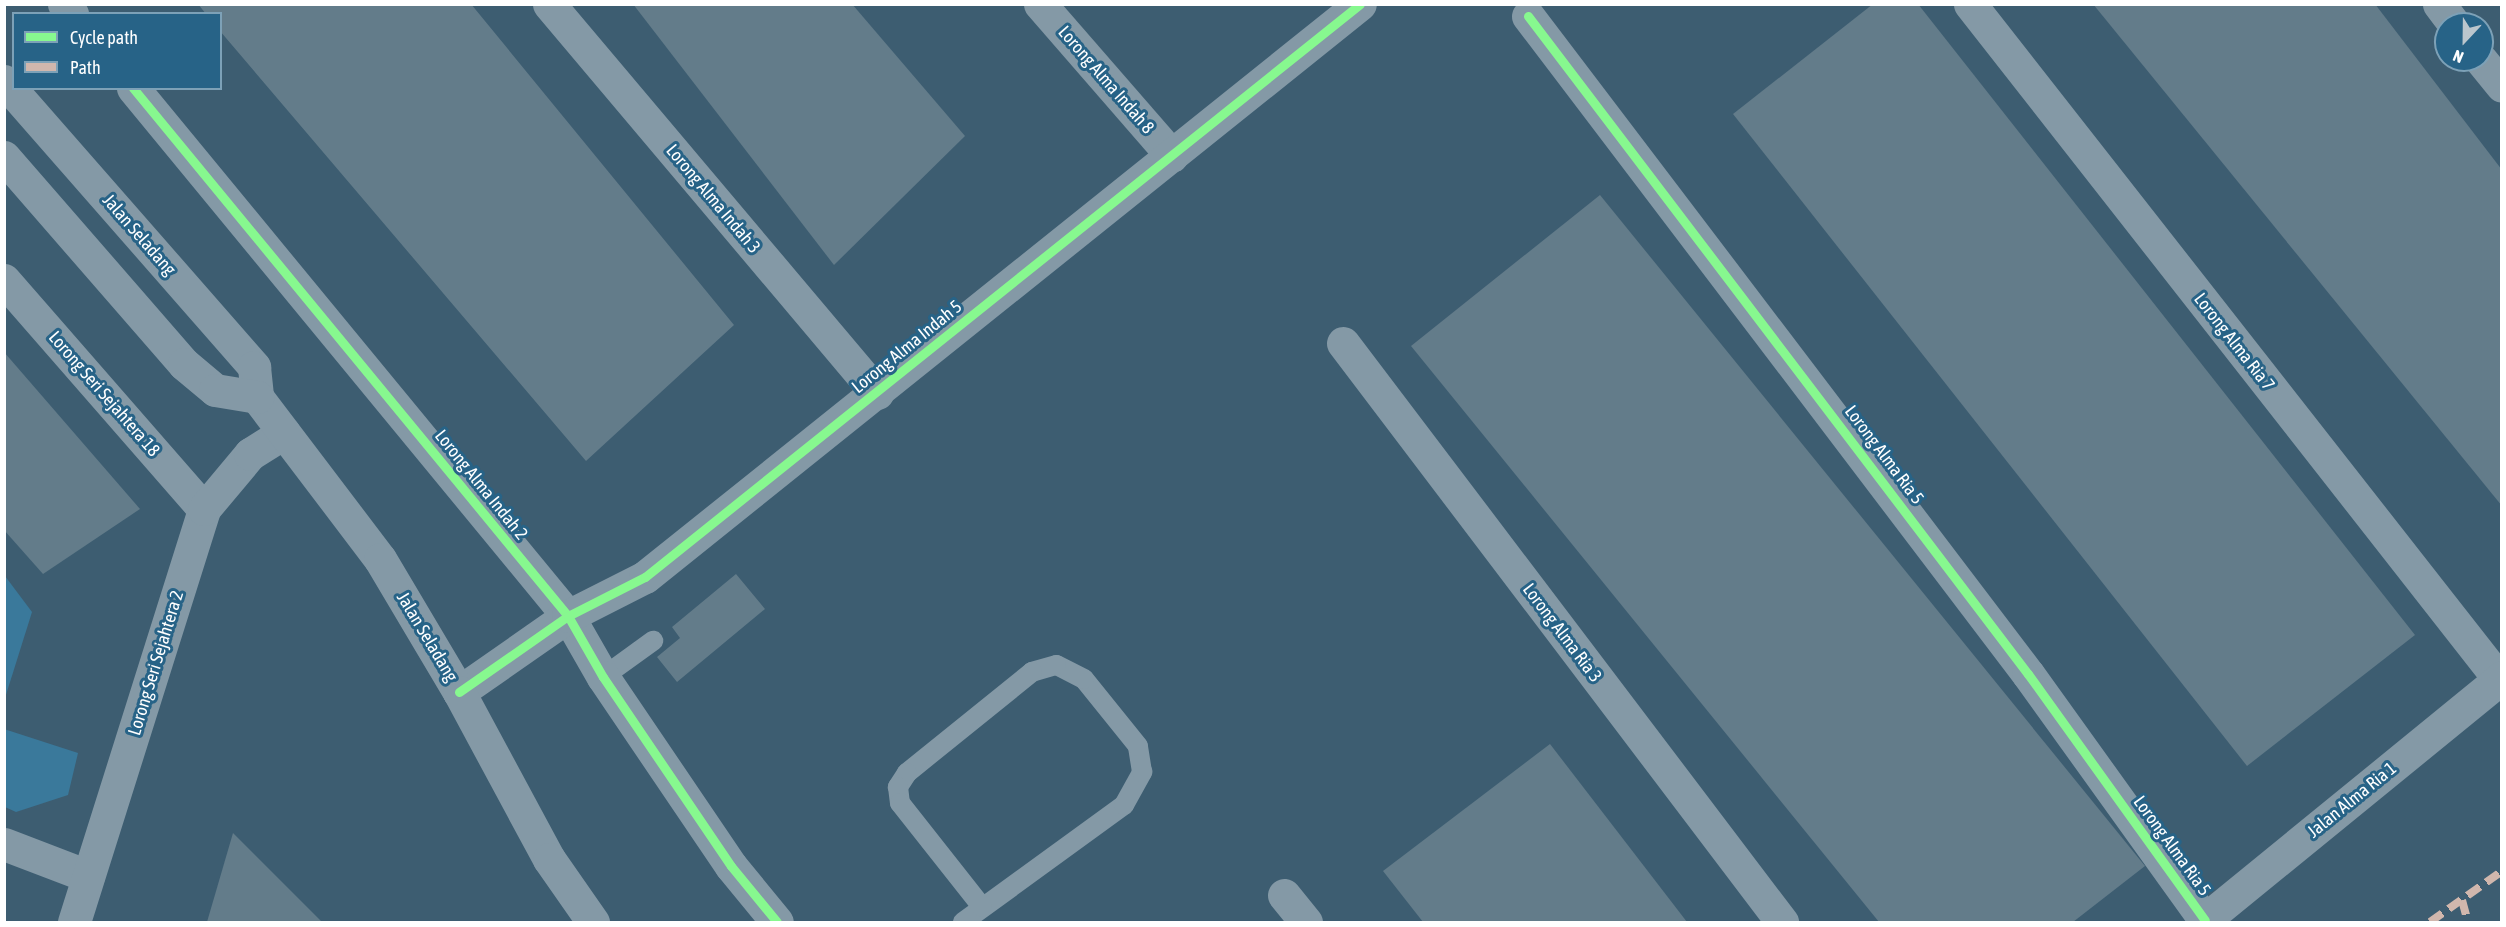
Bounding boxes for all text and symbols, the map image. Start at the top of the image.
legend [12,12,222,90]
north arrow [2434,12,2494,72]
street label: Lorong Alma Indah 8 [1053,22,1159,138]
text: Cycle path [70,27,138,48]
text: N [2450,47,2466,67]
text: Path [70,57,101,78]
street label: Lorong Alma Indah 3 [661,140,765,258]
street label: Jalan Seladang [98,190,180,280]
street label: Lorong Alma Ria 7 [2189,289,2279,395]
street label: Lorong Alma Indah 5 [848,296,966,398]
street label: Lorong Seri Sejahtera 18 [44,327,164,461]
street label: Lorong Alma Ria 5 [1840,401,1928,509]
street label: Lorong Alma Indah 2 [430,426,532,544]
street label: Lorong Alma Ria 3 [1518,579,1606,687]
street label: Lorong Seri Sejahtera 2 [124,588,188,738]
street label: Jalan Seladang [392,588,462,686]
street label: Jalan Alma Ria 1 [2303,758,2401,842]
street label: Lorong Alma Ria 5 [2129,792,2215,900]

